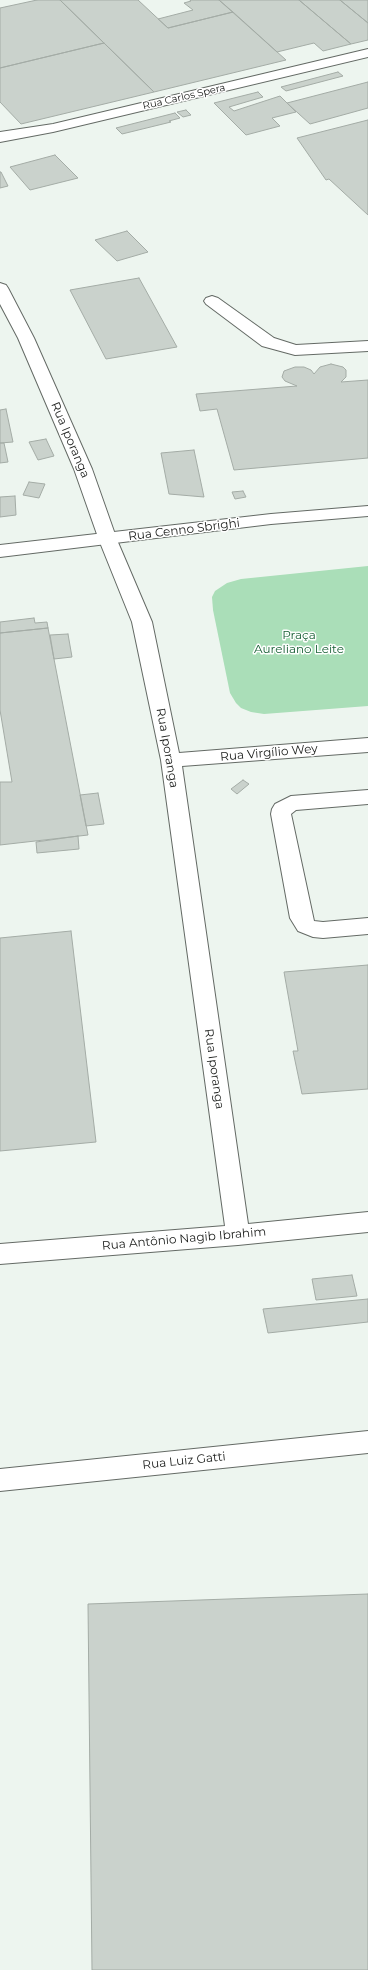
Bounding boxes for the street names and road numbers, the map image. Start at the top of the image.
street label: Rua Carlos Spera [142,82,226,112]
street label: Rua Iporanga [48,400,92,480]
street label: Rua Cenno Sbrighi [127,516,241,544]
street label: Rua Iporanga [153,707,181,789]
street label: Rua Virgílio Wey [220,742,318,764]
street label: Rua Iporanga [201,1028,227,1110]
street label: Rua Antônio Nagib Ibrahim [101,1225,267,1253]
street label: Rua Luiz Gatti [142,1449,226,1473]

